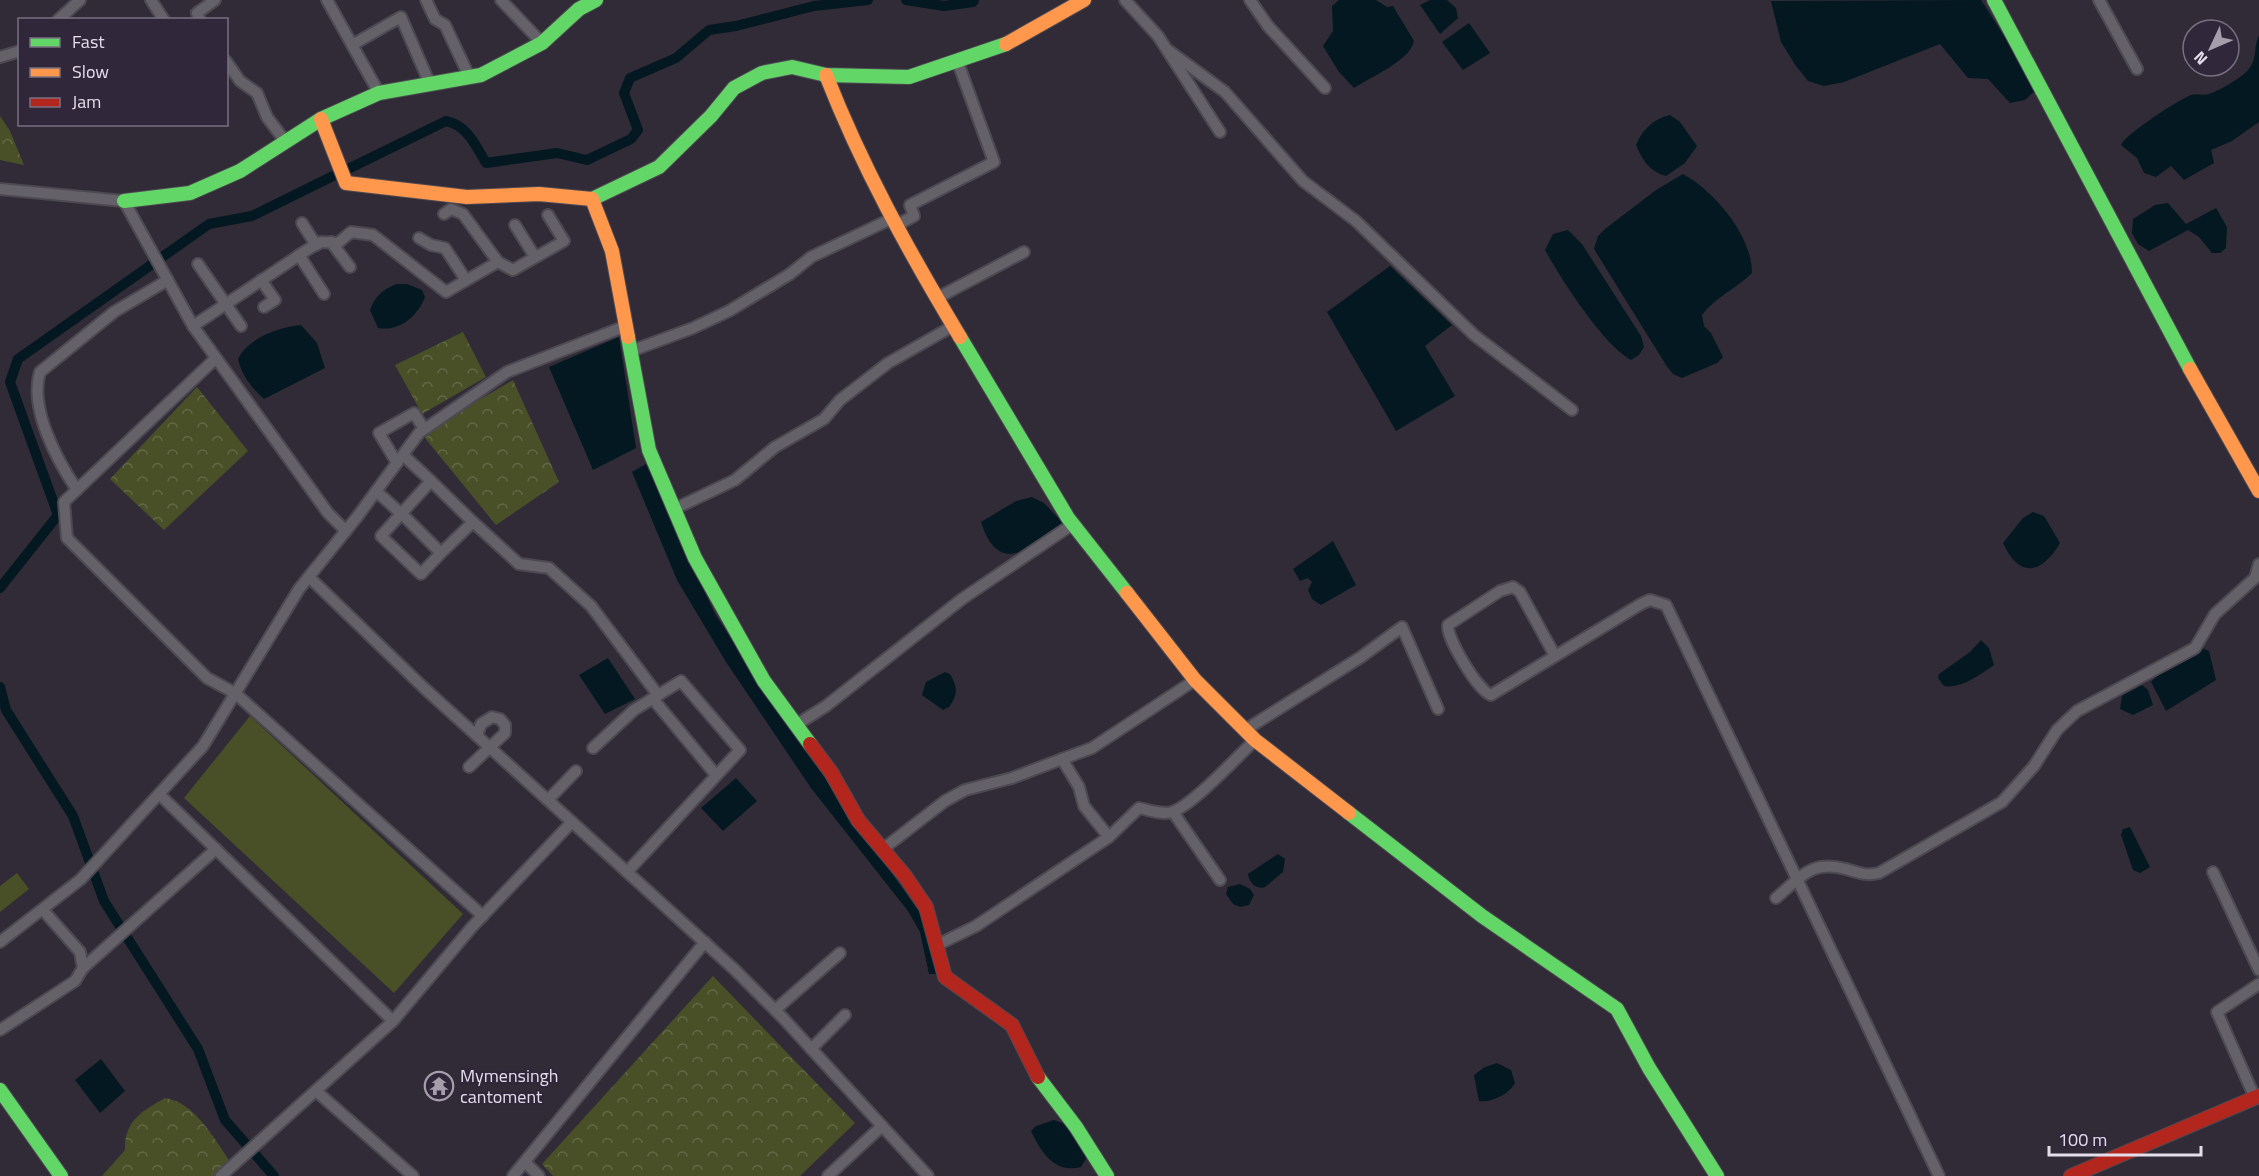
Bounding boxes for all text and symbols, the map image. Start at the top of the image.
legend [18,18,228,126]
north arrow [2181,18,2241,78]
text: Fast [72,28,105,55]
text: N [2188,46,2213,71]
text: Slow [72,58,109,85]
text: Jam [72,88,101,115]
place label: Mymensingh cantoment [460,1062,559,1110]
temple icon: Mymensingh cantoment [423,1070,455,1102]
scale bar [2049,1119,2200,1157]
text: 100 m [2058,1126,2107,1153]

